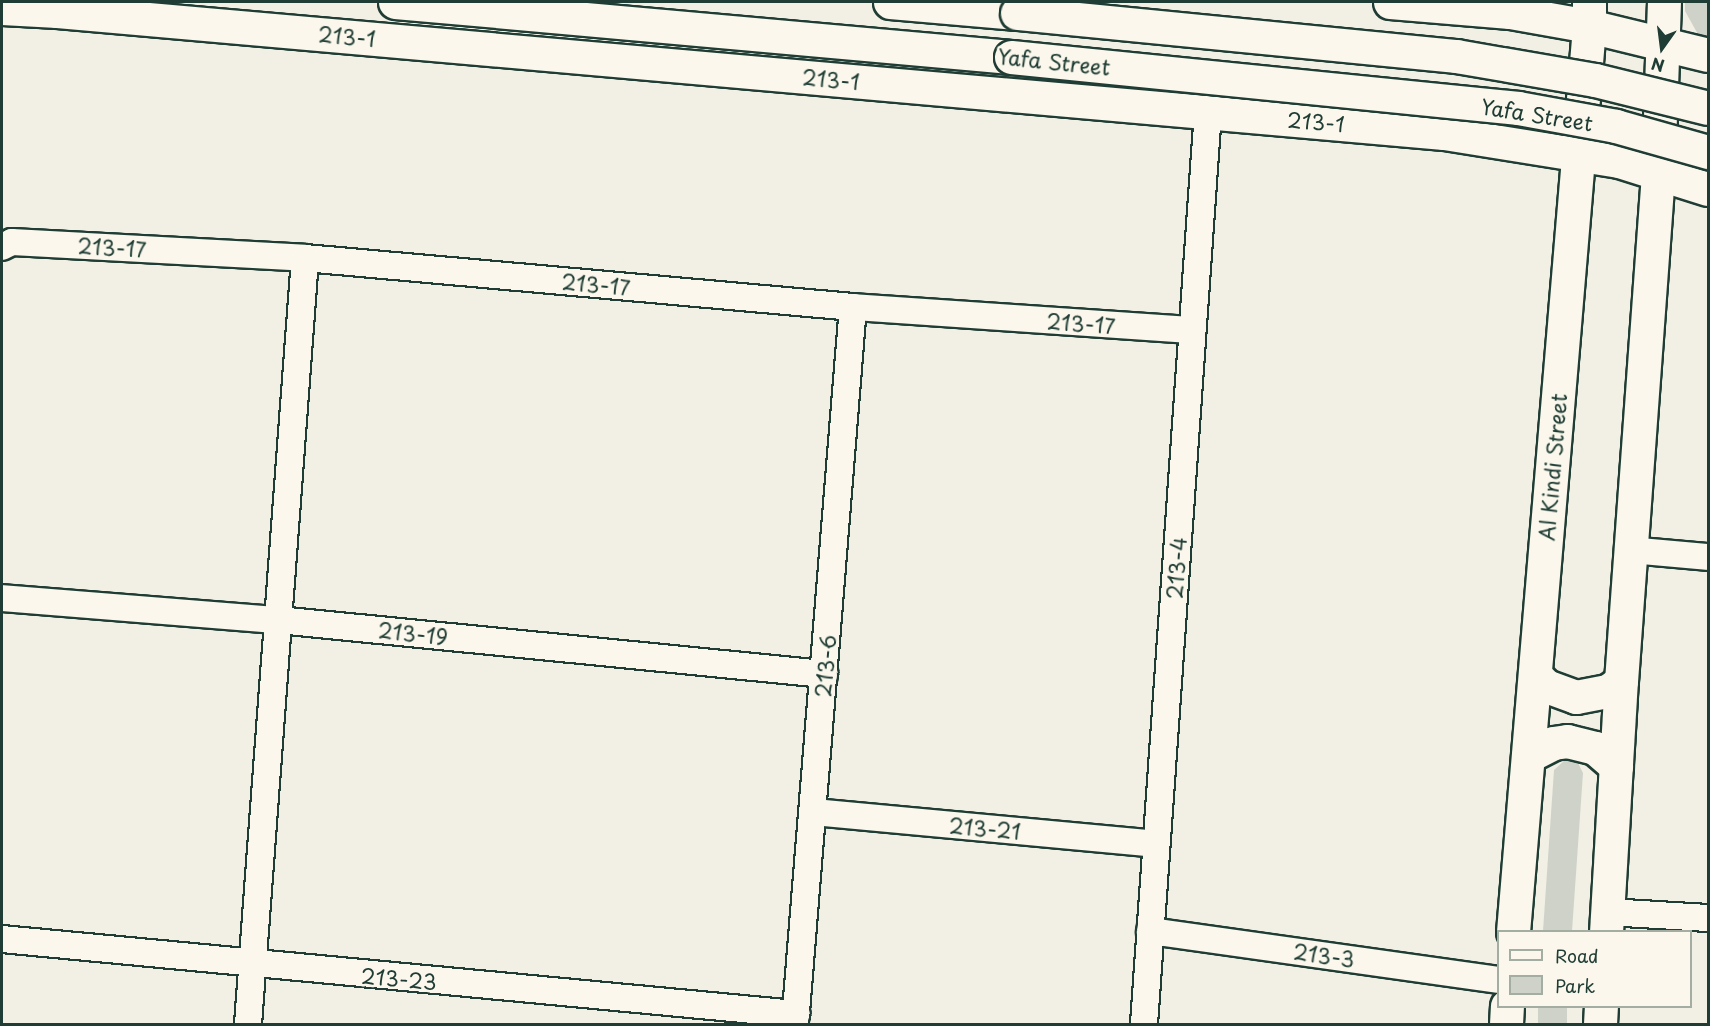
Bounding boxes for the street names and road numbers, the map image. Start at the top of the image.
street label: 213-1 [317,21,377,51]
street label: Yafa Street [996,42,1112,80]
street label: 213-1 [801,64,861,94]
street label: Yafa Street [1479,93,1595,135]
street label: 213-1 [1286,106,1346,136]
street label: 213-17 [77,233,147,261]
street label: 213-17 [561,268,631,300]
street label: 213-17 [1046,308,1116,338]
street label: Al Kindi Street [1533,391,1571,543]
street label: 213-4 [1161,536,1191,600]
street label: 213-19 [377,617,449,649]
street label: 213-6 [810,633,840,699]
street label: 213-21 [948,812,1022,844]
street label: 213-3 [1292,938,1356,972]
street label: 213-23 [360,962,438,994]

